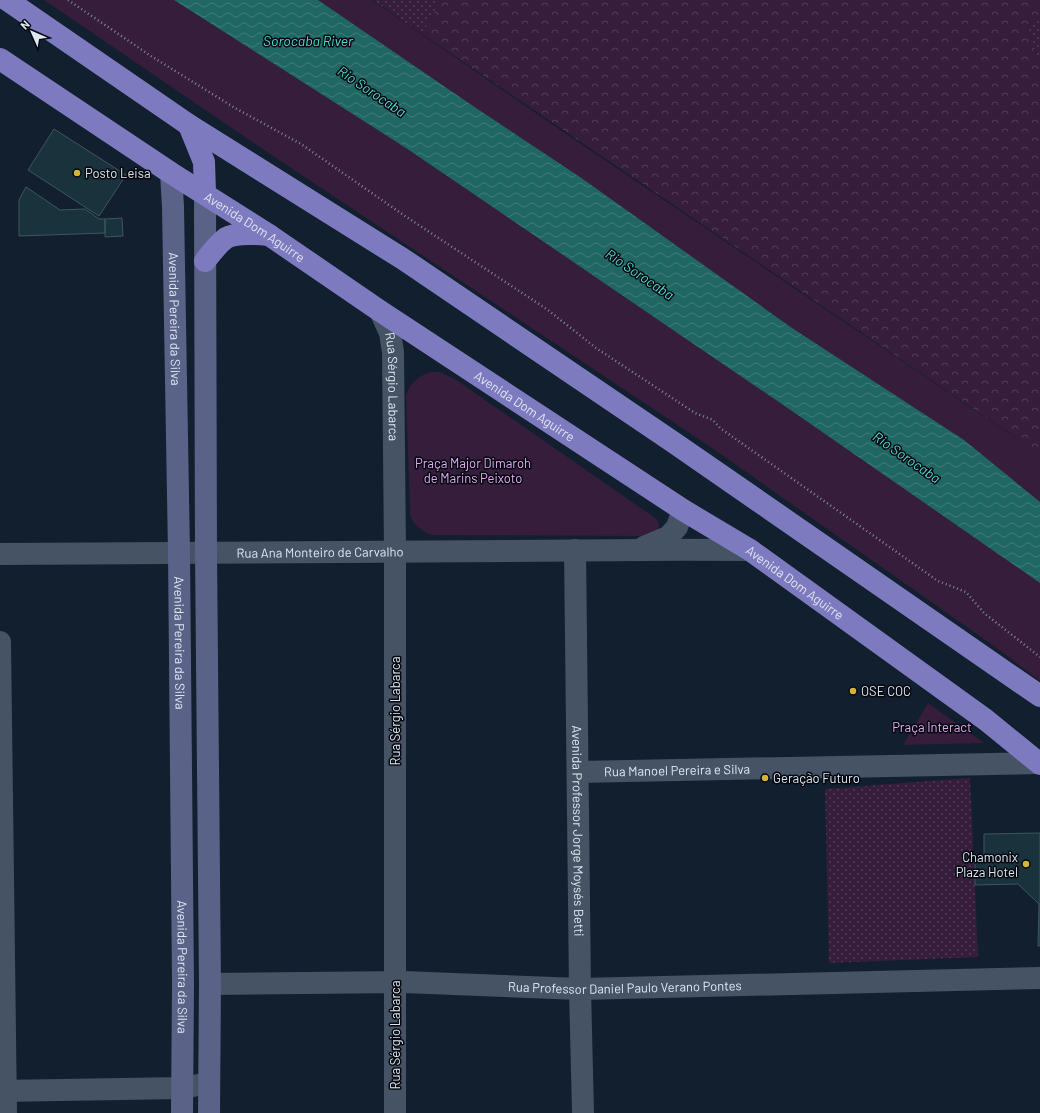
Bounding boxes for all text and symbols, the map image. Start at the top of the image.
north arrow [12,12,52,52]
text: N [17,17,32,32]
water label: Sorocaba River [263,32,354,49]
water label: Rio Sorocaba [335,62,409,120]
place label: Posto Leisa [85,165,151,181]
marker: Posto Leisa [72,168,82,178]
street label: Avenida Dom Aguirre [201,188,308,265]
water label: Rio Sorocaba [603,245,677,303]
street label: Avenida Pereira da Silva [166,252,184,386]
street label: Rua Sérgio Labarca [382,331,402,441]
street label: Avenida Dom Aguirre [471,367,578,445]
water label: Rio Sorocaba [870,427,944,487]
park label: Praça Major Dimaroh de Marins Peixoto [415,455,531,486]
street label: Avenida Dom Aguirre [743,542,847,623]
street label: Rua Ana Monteiro de Carvalho [236,543,404,561]
street label: Avenida Pereira da Silva [171,576,188,710]
street label: Rua Sérgio Labarca [387,656,403,766]
place label: OSE COC [861,683,911,699]
marker: OSE COC [848,686,858,696]
park label: Praça Interact [892,719,972,735]
street label: Avenida Professor Jorge Moysés Betti [569,725,587,937]
street label: Rua Manoel Pereira e Silva [604,761,750,779]
place label: Geração Futuro [773,770,860,786]
marker: Geração Futuro [760,773,770,783]
place label: Chamonix Plaza Hotel [956,849,1018,880]
marker: Chamonix Plaza Hotel [1021,859,1031,869]
street label: Avenida Pereira da Silva [174,900,191,1034]
street label: Rua Professor Daniel Paulo Verano Pontes [508,977,742,997]
street label: Rua Sérgio Labarca [387,980,403,1090]

